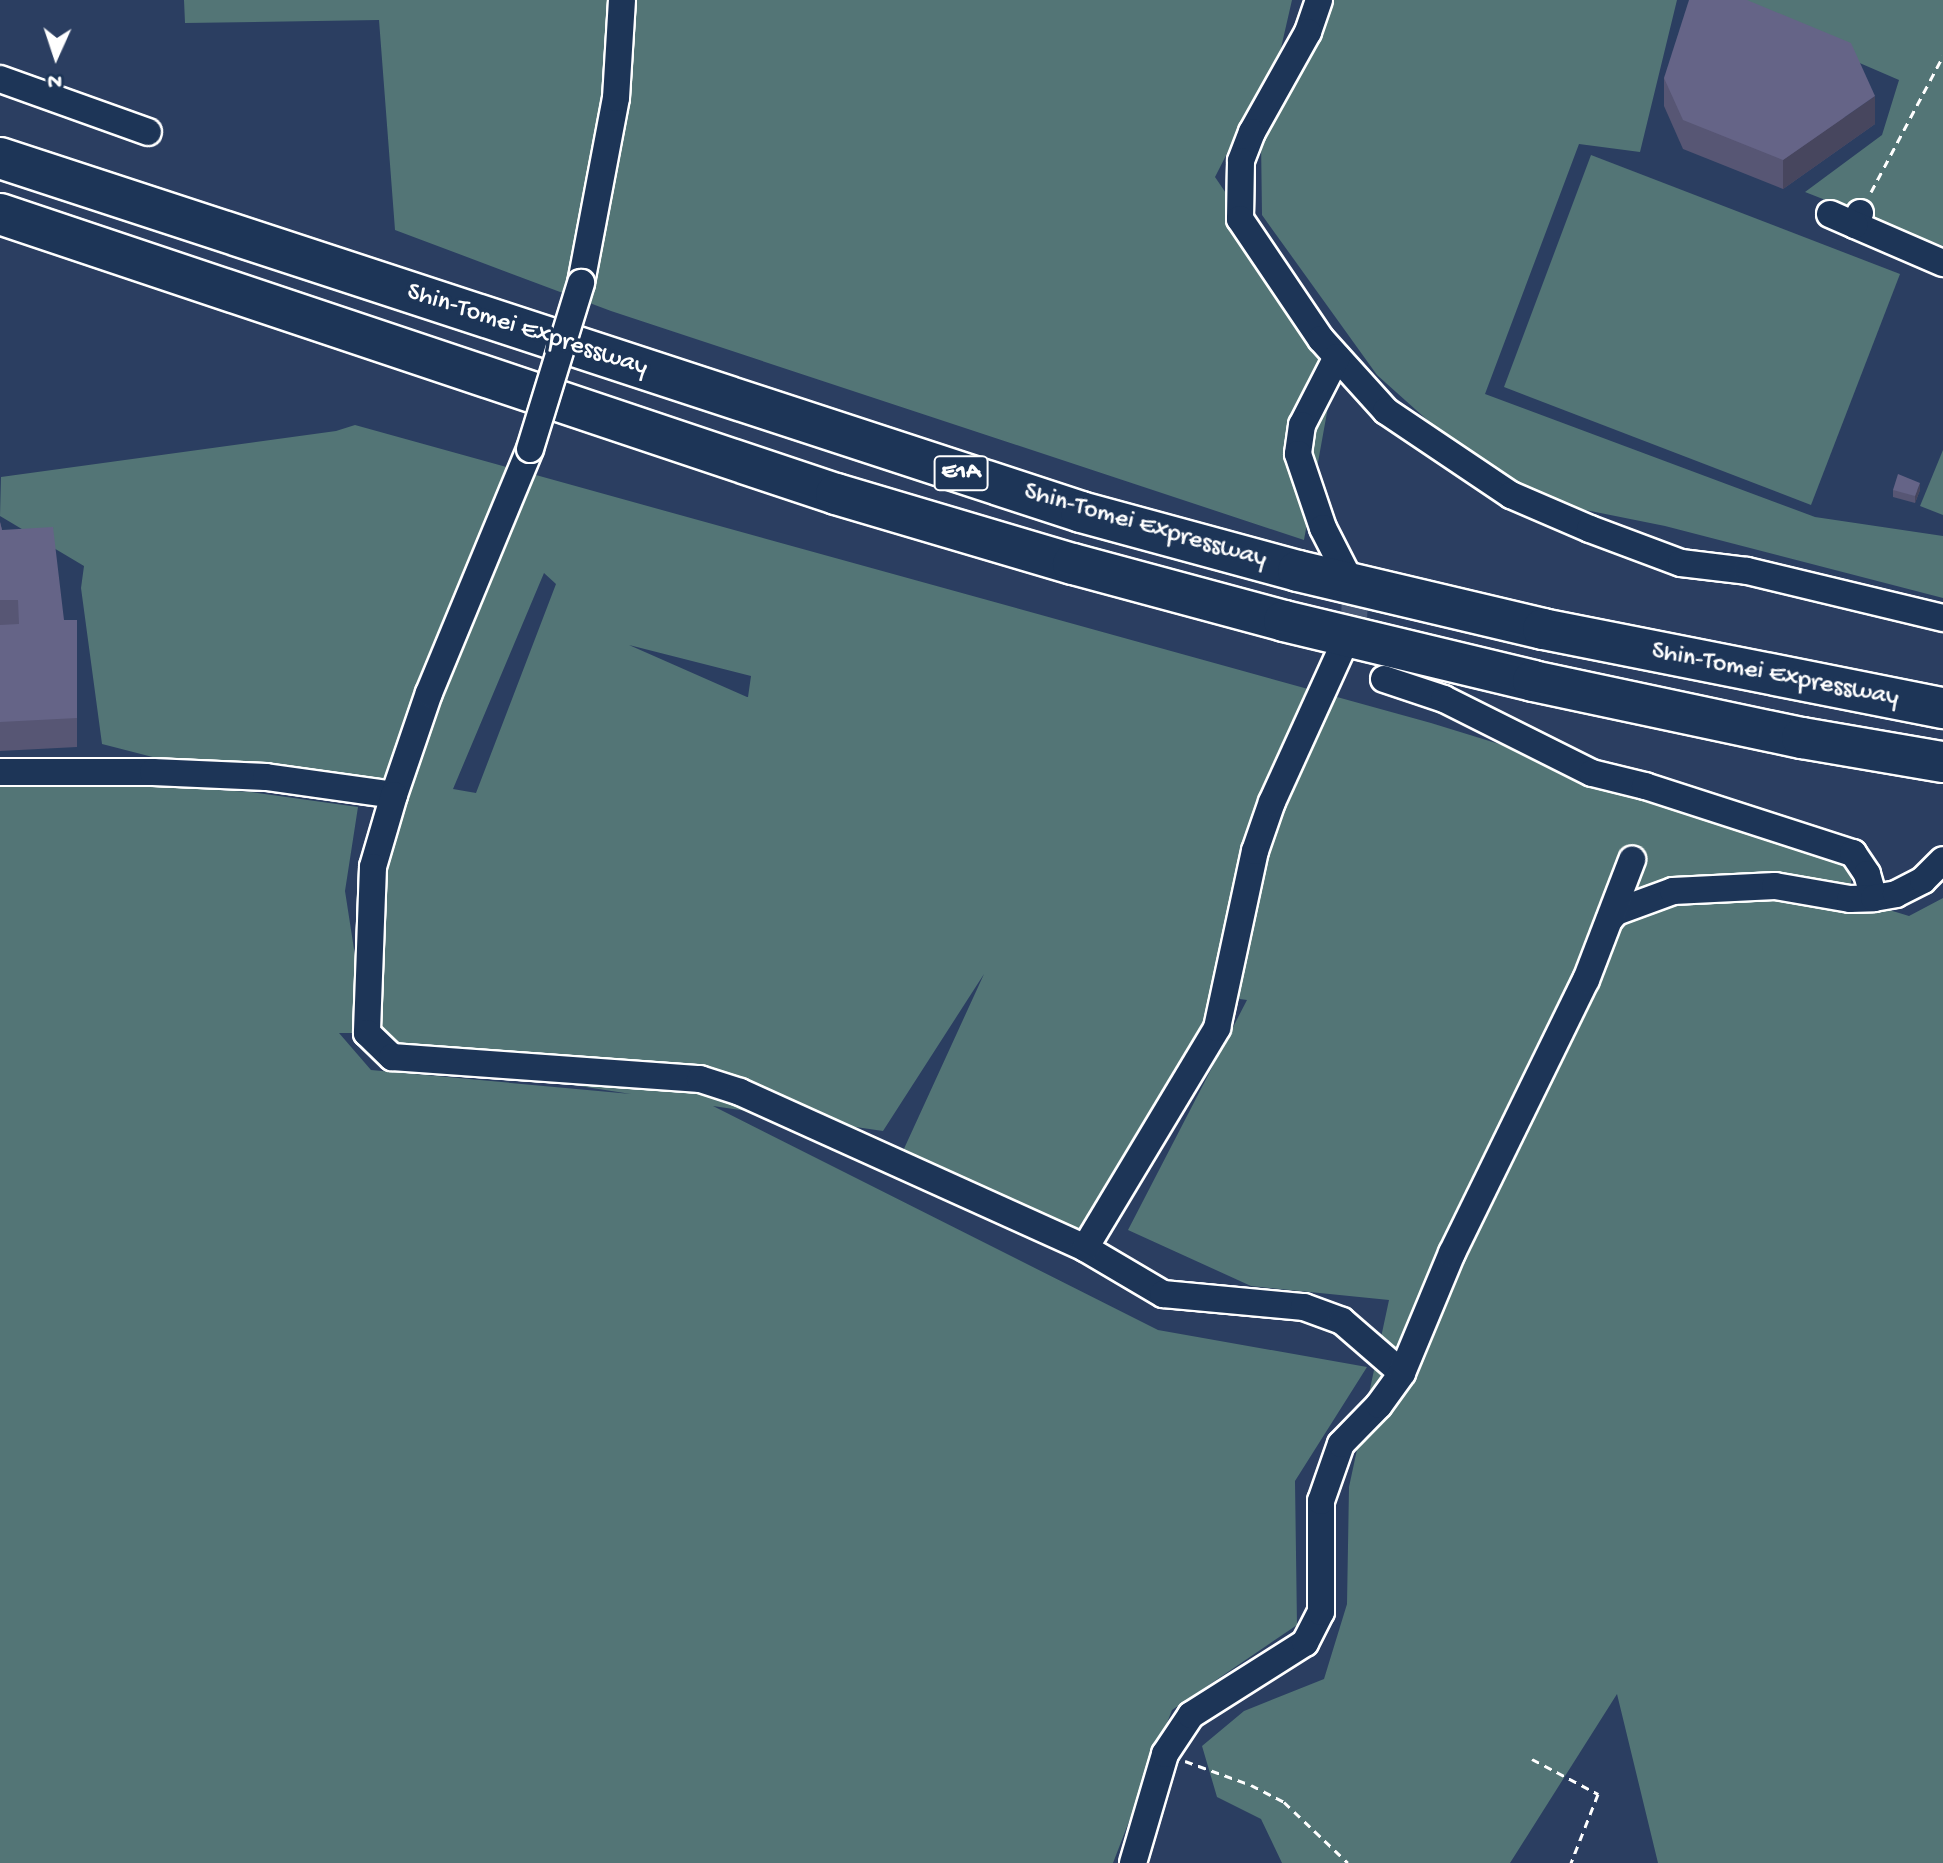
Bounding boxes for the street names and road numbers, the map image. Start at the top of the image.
street label: Shin-Tomei Expressway [403,277,651,385]
road number: E1A [933,453,989,493]
street label: Shin-Tomei Expressway [1020,477,1270,577]
street label: Shin-Tomei Expressway [1649,637,1901,715]

